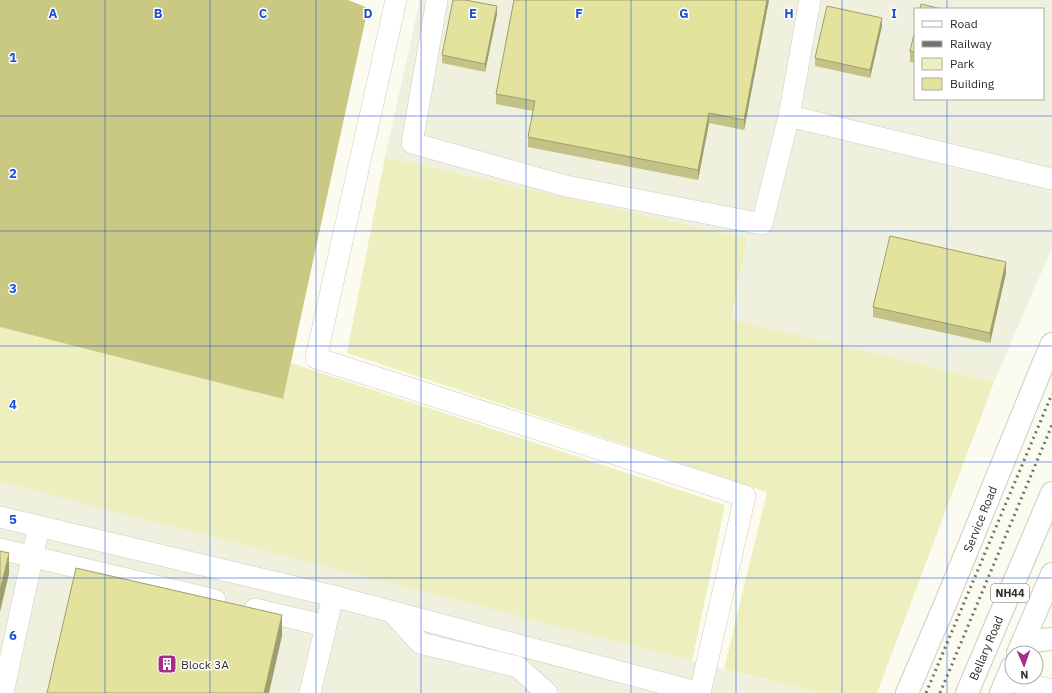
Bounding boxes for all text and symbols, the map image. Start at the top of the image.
text: A [49,5,58,22]
text: B [154,5,163,22]
text: C [259,5,268,22]
text: D [363,5,373,22]
text: E [469,5,477,22]
text: F [575,5,583,22]
text: G [679,5,689,22]
text: H [784,5,794,22]
text: I [891,5,897,22]
legend [914,8,1044,100]
text: Road [950,16,978,31]
text: Railway [950,36,992,51]
text: 1 [9,49,17,66]
text: Park [950,56,975,71]
text: Building [950,76,995,91]
text: 2 [9,165,17,182]
text: 3 [9,280,17,297]
text: 4 [9,396,17,413]
street label: Service Road [960,484,1000,554]
text: 5 [9,511,17,528]
road number: NH44 [991,584,1029,602]
street label: Bellary Road [966,614,1006,682]
text: 6 [9,627,17,644]
north arrow [1004,645,1044,685]
building icon: Block 3A [156,653,178,675]
place label: Block 3A [181,657,229,672]
text: N [1020,668,1029,682]

